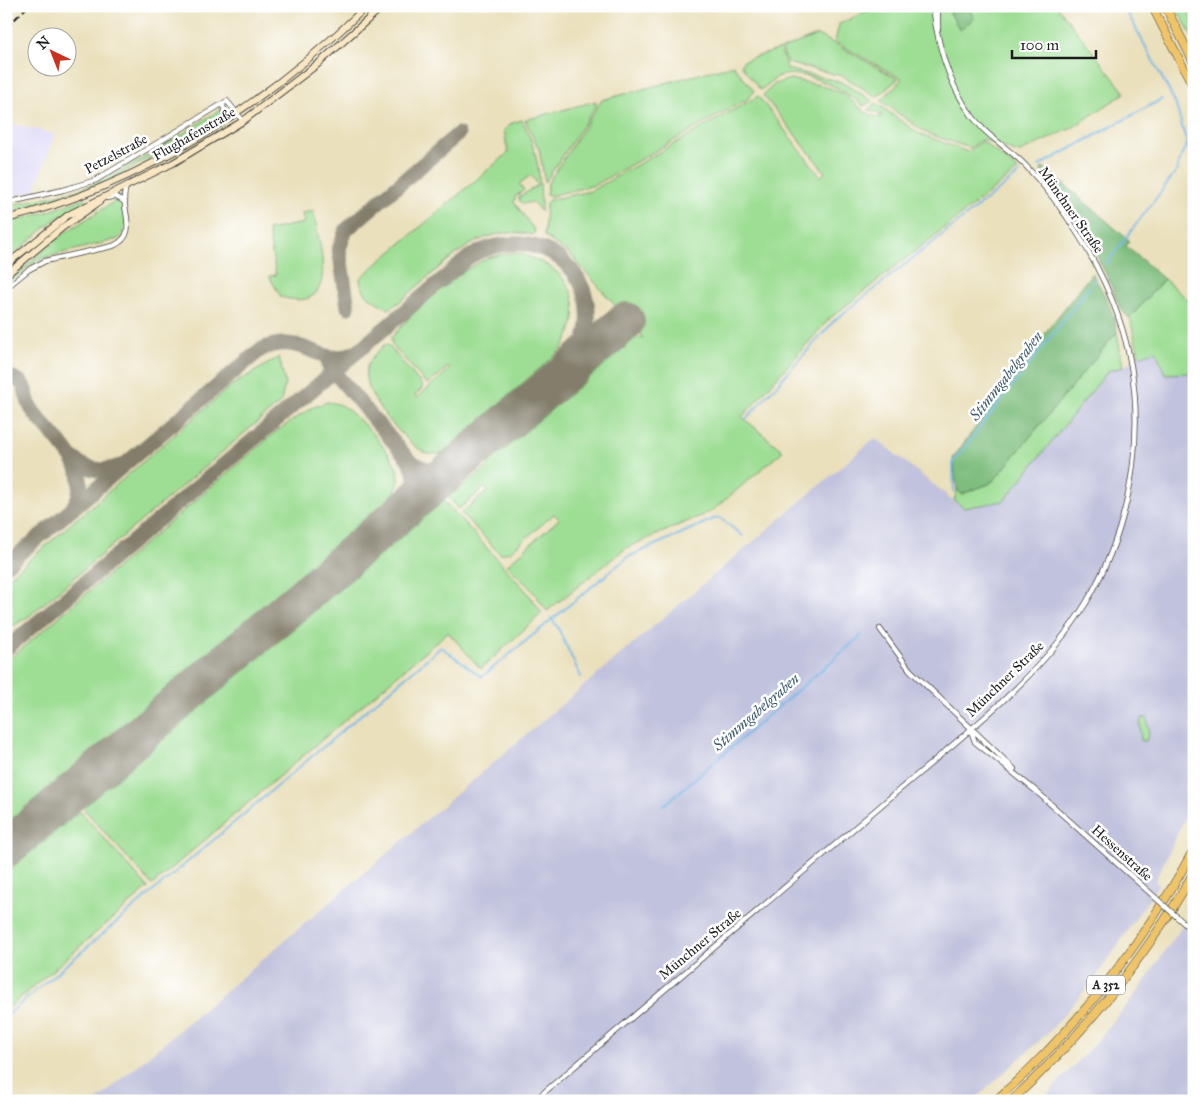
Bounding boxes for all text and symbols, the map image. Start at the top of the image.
north arrow [28,28,78,78]
scale bar [1012,28,1096,60]
text: N [33,33,54,53]
text: 100 m [1020,36,1060,54]
street label: Flughafenstraße [150,103,239,165]
street label: Petzelstraße [82,130,151,178]
street label: Münchner Straße [1035,163,1107,257]
water label: Stimmgabelgraben [965,328,1047,425]
street label: Münchner Straße [962,637,1048,721]
water label: Stimmgabelgraben [708,669,803,755]
street label: Hessenstraße [1088,821,1156,885]
street label: Münchner Straße [655,905,745,983]
road number: A 352 [1087,976,1125,994]

